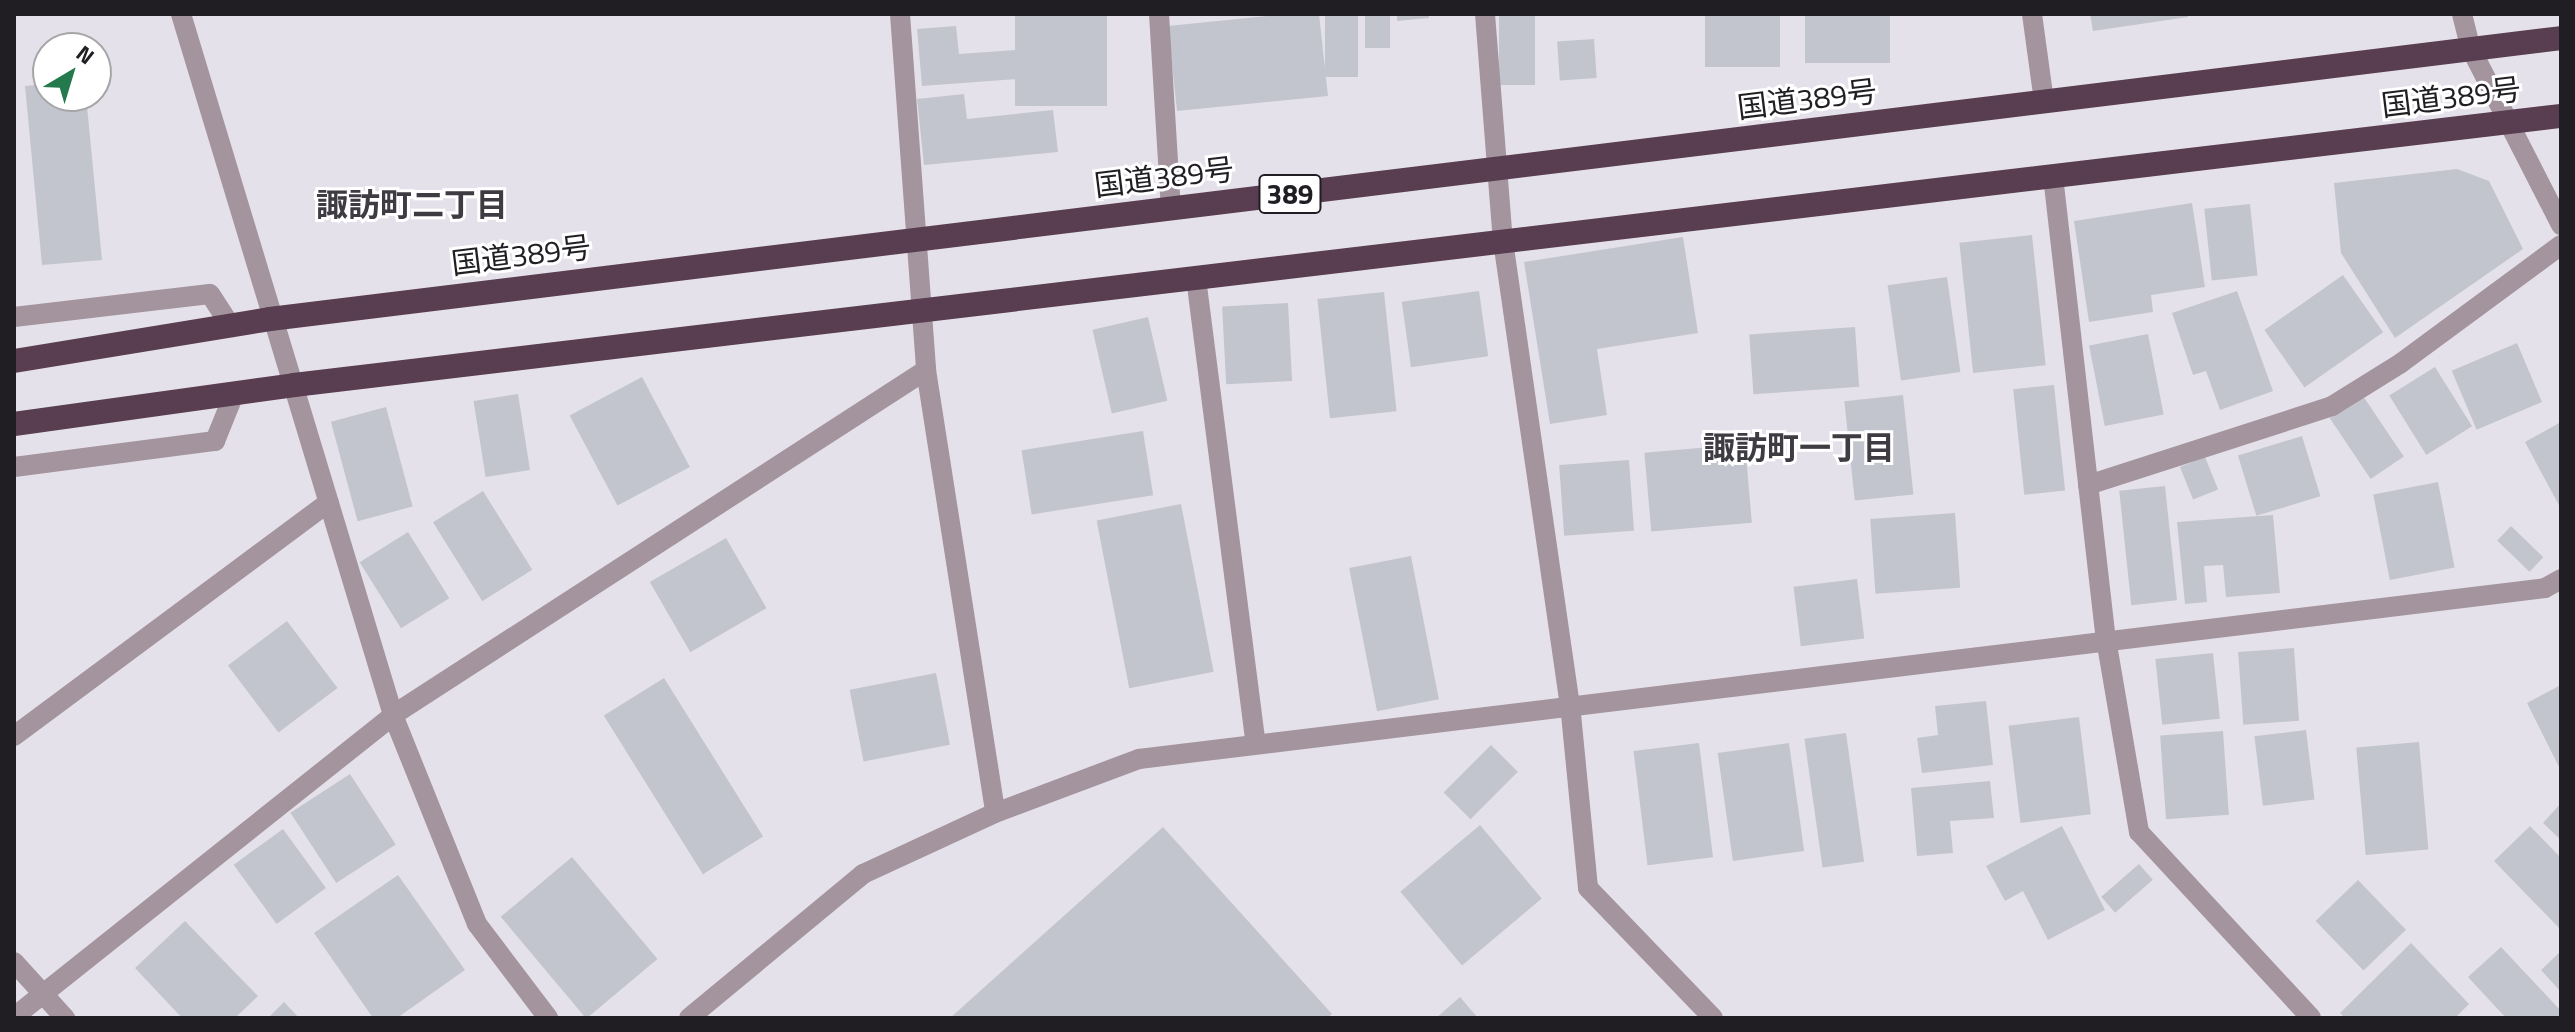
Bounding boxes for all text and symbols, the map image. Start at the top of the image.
north arrow [32,32,112,112]
text: N [69,37,102,73]
street label: 国道389号 [2379,71,2523,123]
street label: 国道389号 [1735,73,1879,125]
street label: 国道389号 [1092,151,1236,203]
road number: 389 [1258,170,1322,218]
district label: 諏訪町二丁目 [316,185,508,223]
street label: 国道389号 [449,229,593,281]
district label: 諏訪町一丁目 [1703,428,1895,466]

